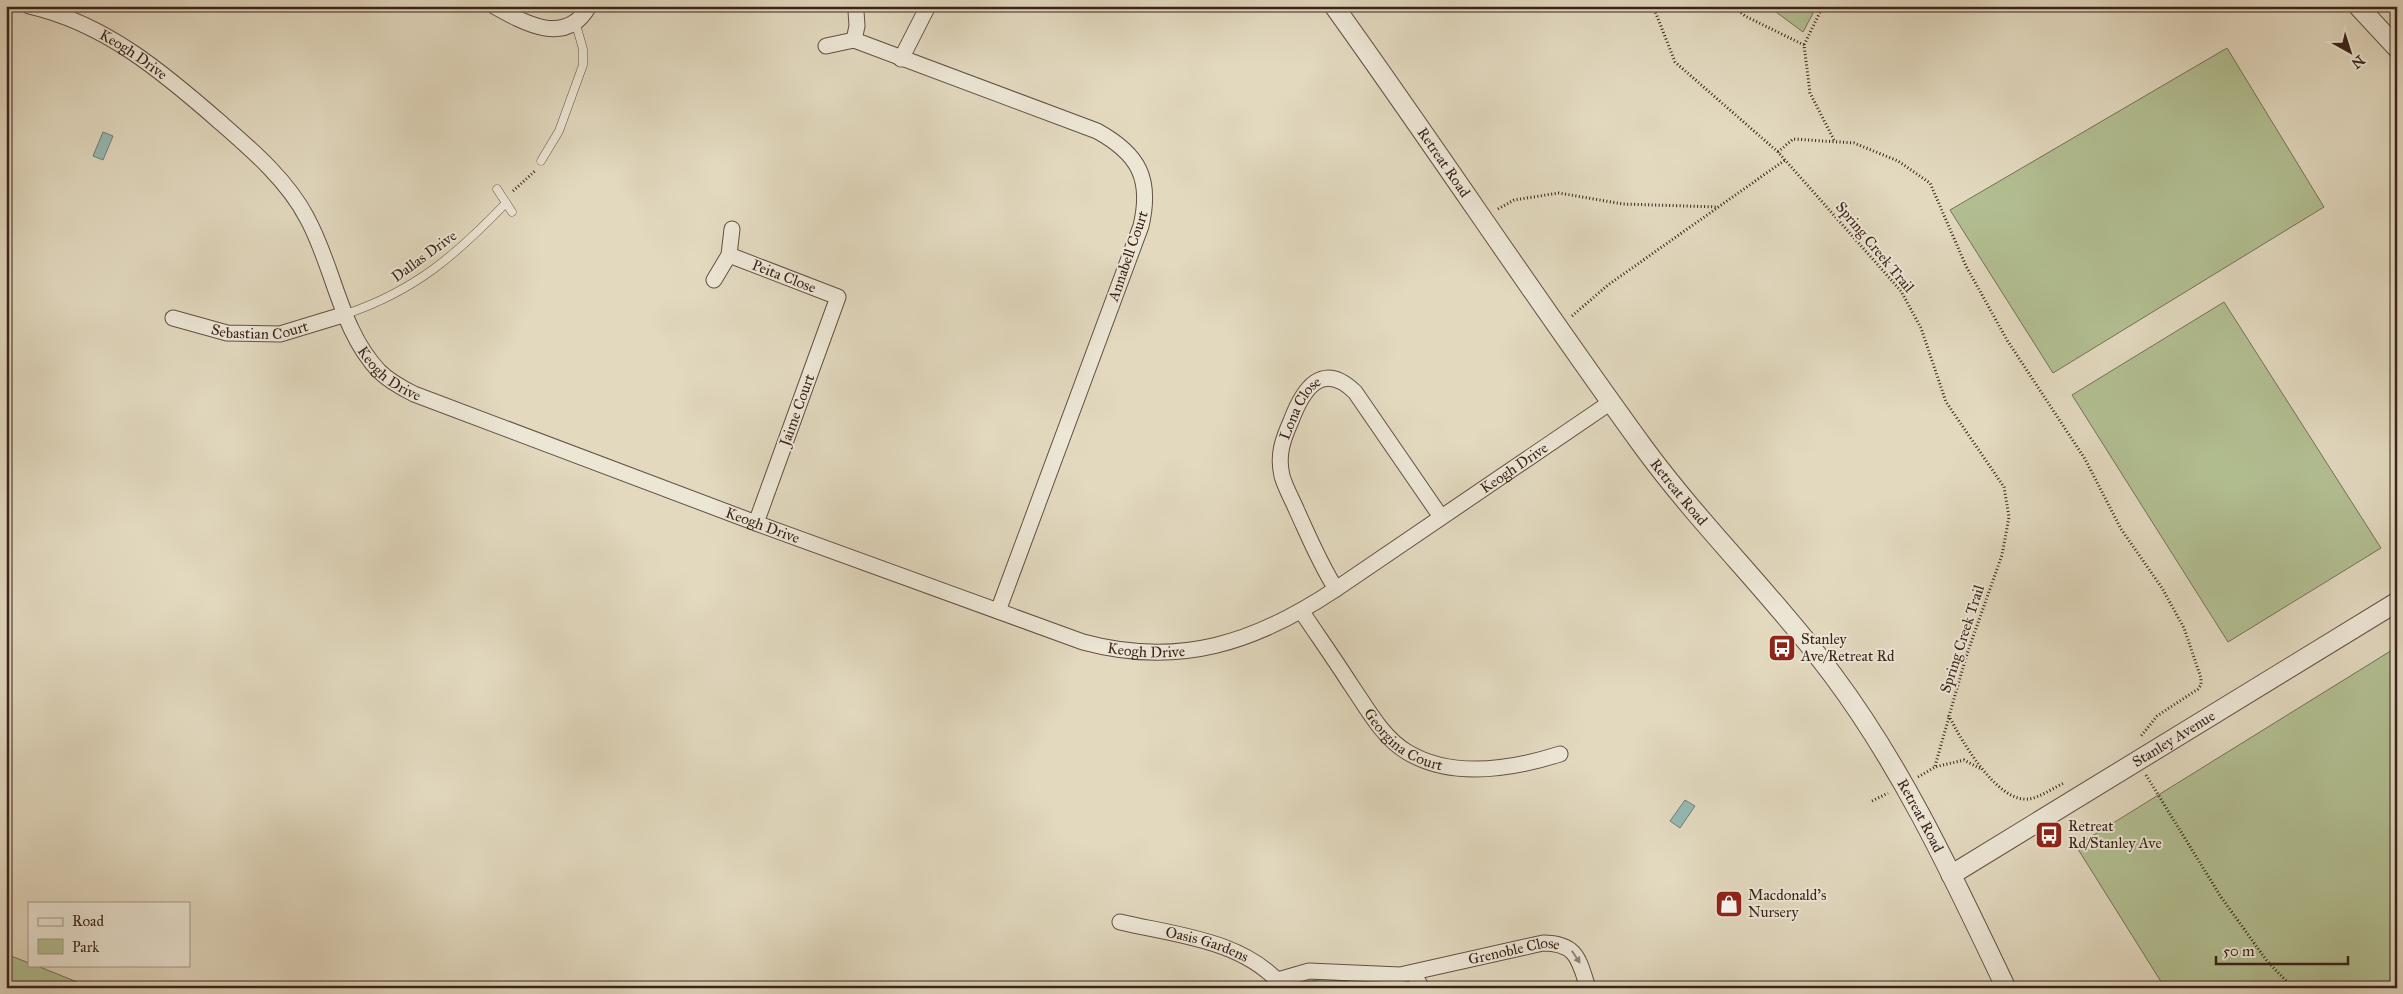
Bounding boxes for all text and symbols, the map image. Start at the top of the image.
street label: Keogh Drive [97,25,171,83]
north arrow [2326,28,2376,78]
text: N [2348,51,2368,72]
street label: Retreat Road [1413,124,1474,201]
street label: Spring Creek Trail [1832,198,1919,297]
street label: Annabell Court [1104,208,1152,304]
street label: Dallas Drive [388,226,460,286]
street label: Peita Close [750,256,819,297]
street label: Sebastian Court [209,317,311,343]
street label: Keogh Drive [354,343,423,405]
street label: Jaime Court [775,371,819,451]
street label: Lona Close [1275,372,1324,442]
street label: Keogh Drive [1477,439,1551,497]
street label: Retreat Road [1646,455,1712,529]
street label: Keogh Drive [723,503,802,547]
street label: Spring Creek Trail [1936,582,1988,695]
place label: Stanley Ave/Retreat Rd [1800,630,1895,665]
bus stop icon: Stanley Ave/Retreat Rd [1767,633,1797,663]
street label: Keogh Drive [1106,639,1186,661]
street label: Georgina Court [1360,705,1445,775]
street label: Stanley Avenue [2129,707,2218,771]
street label: Retreat Road [1893,776,1948,856]
place label: Retreat Rd/Stanley Ave [2068,817,2162,852]
bus stop icon: Retreat Rd/Stanley Ave [2034,820,2064,850]
place label: Macdonald’s Nursery [1748,886,1826,921]
shop icon: Macdonald’s Nursery [1714,889,1744,919]
legend [28,902,190,966]
text: Road [72,912,104,930]
street label: Oasis Gardens [1164,923,1252,966]
street label: Grenoble Close [1467,934,1561,968]
scale bar [2216,934,2348,966]
text: Park [72,938,99,956]
text: 50 m [2223,942,2255,960]
one-way arrow [1571,950,1581,964]

